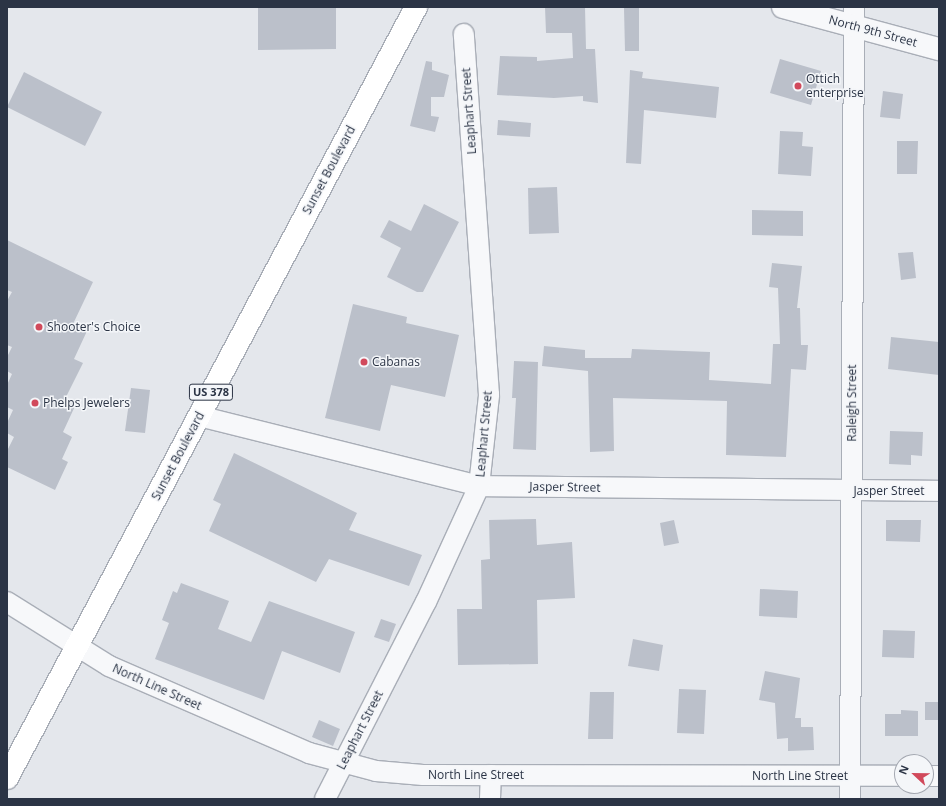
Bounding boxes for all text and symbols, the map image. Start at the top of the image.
street label: North 9th Street [827,12,919,50]
street label: Leaphart Street [459,67,479,155]
place label: Ottich enterprise [806,72,864,100]
marker: Ottich enterprise [793,81,803,91]
street label: Sunset Boulevard [300,123,358,217]
place label: Shooter's Choice [47,320,140,334]
marker: Shooter's Choice [34,322,44,332]
place label: Cabanas [372,355,420,369]
marker: Cabanas [359,357,369,367]
street label: Raleigh Street [845,364,859,442]
road number: US 378 [188,383,234,401]
street label: Leaphart Street [473,390,495,478]
place label: Phelps Jewelers [43,396,130,410]
marker: Phelps Jewelers [30,398,40,408]
street label: Sunset Boulevard [149,409,207,503]
street label: Jasper Street [529,479,601,495]
street label: Jasper Street [853,484,925,498]
street label: North Line Street [110,661,204,713]
street label: Leaphart Street [334,688,386,772]
north arrow [894,754,934,794]
text: N [895,763,912,777]
street label: North Line Street [428,768,524,782]
street label: North Line Street [752,769,848,783]

